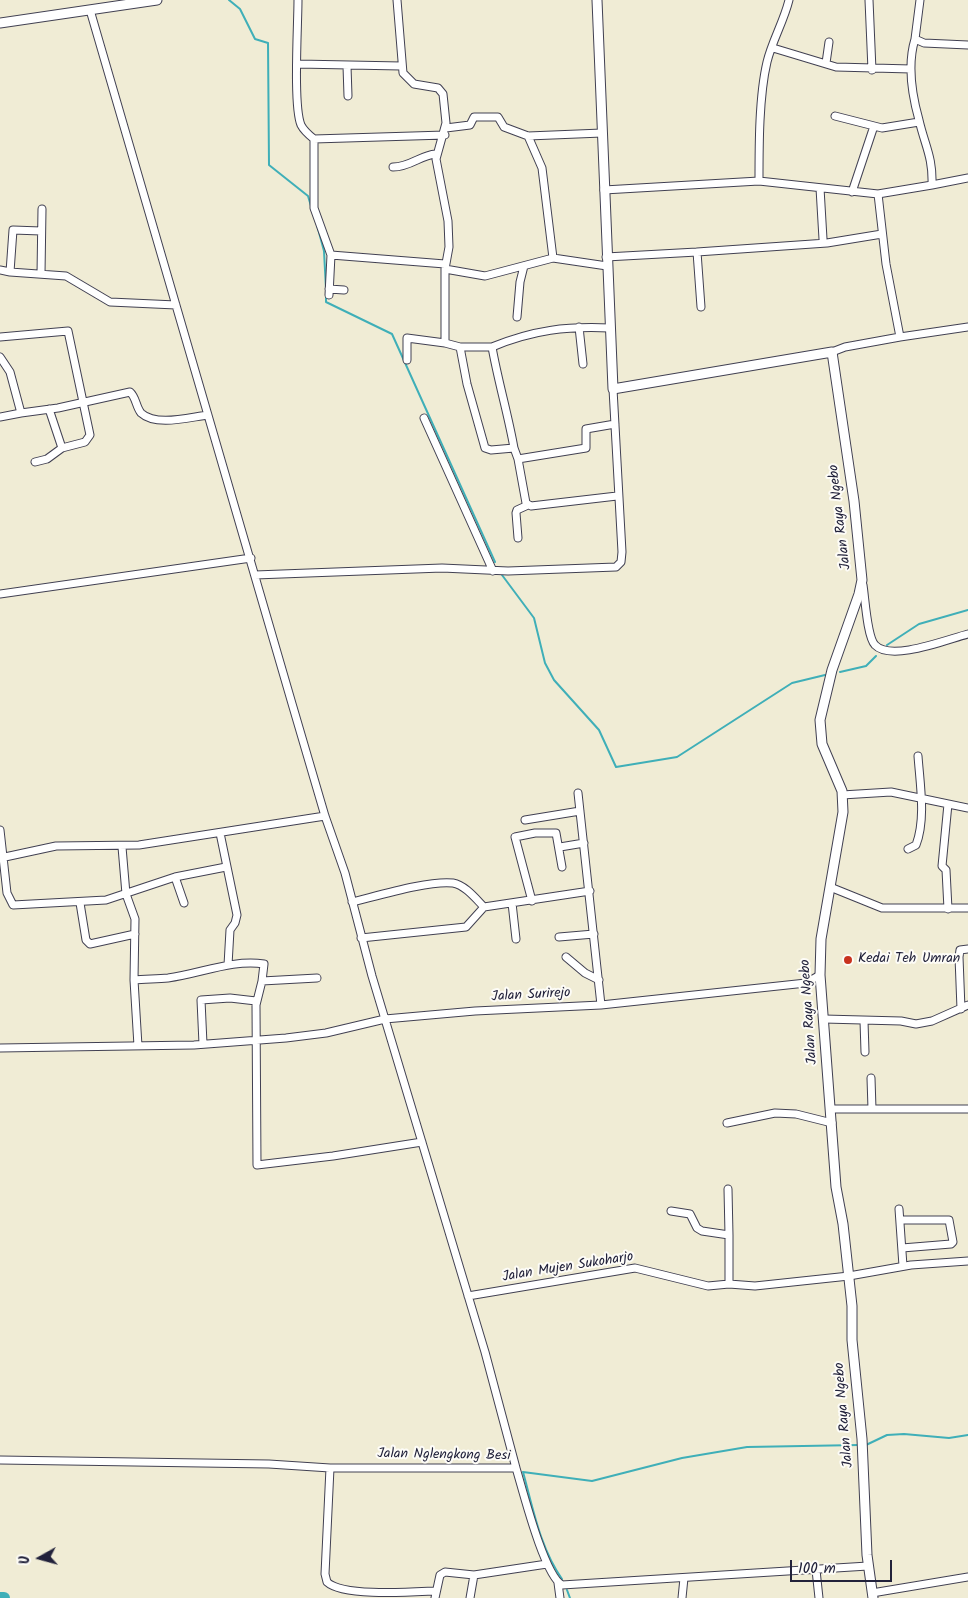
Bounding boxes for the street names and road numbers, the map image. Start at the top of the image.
street label: Jalan Raya Ngebo [826,463,856,571]
street label: Jalan Raya Ngebo [798,959,822,1065]
street label: Jalan Surirejo [491,986,571,1006]
street label: Jalan Mujen Sukoharjo [501,1249,635,1287]
street label: Jalan Raya Ngebo [832,1362,858,1468]
street label: Jalan Nglengkong Besi [377,1446,511,1466]

